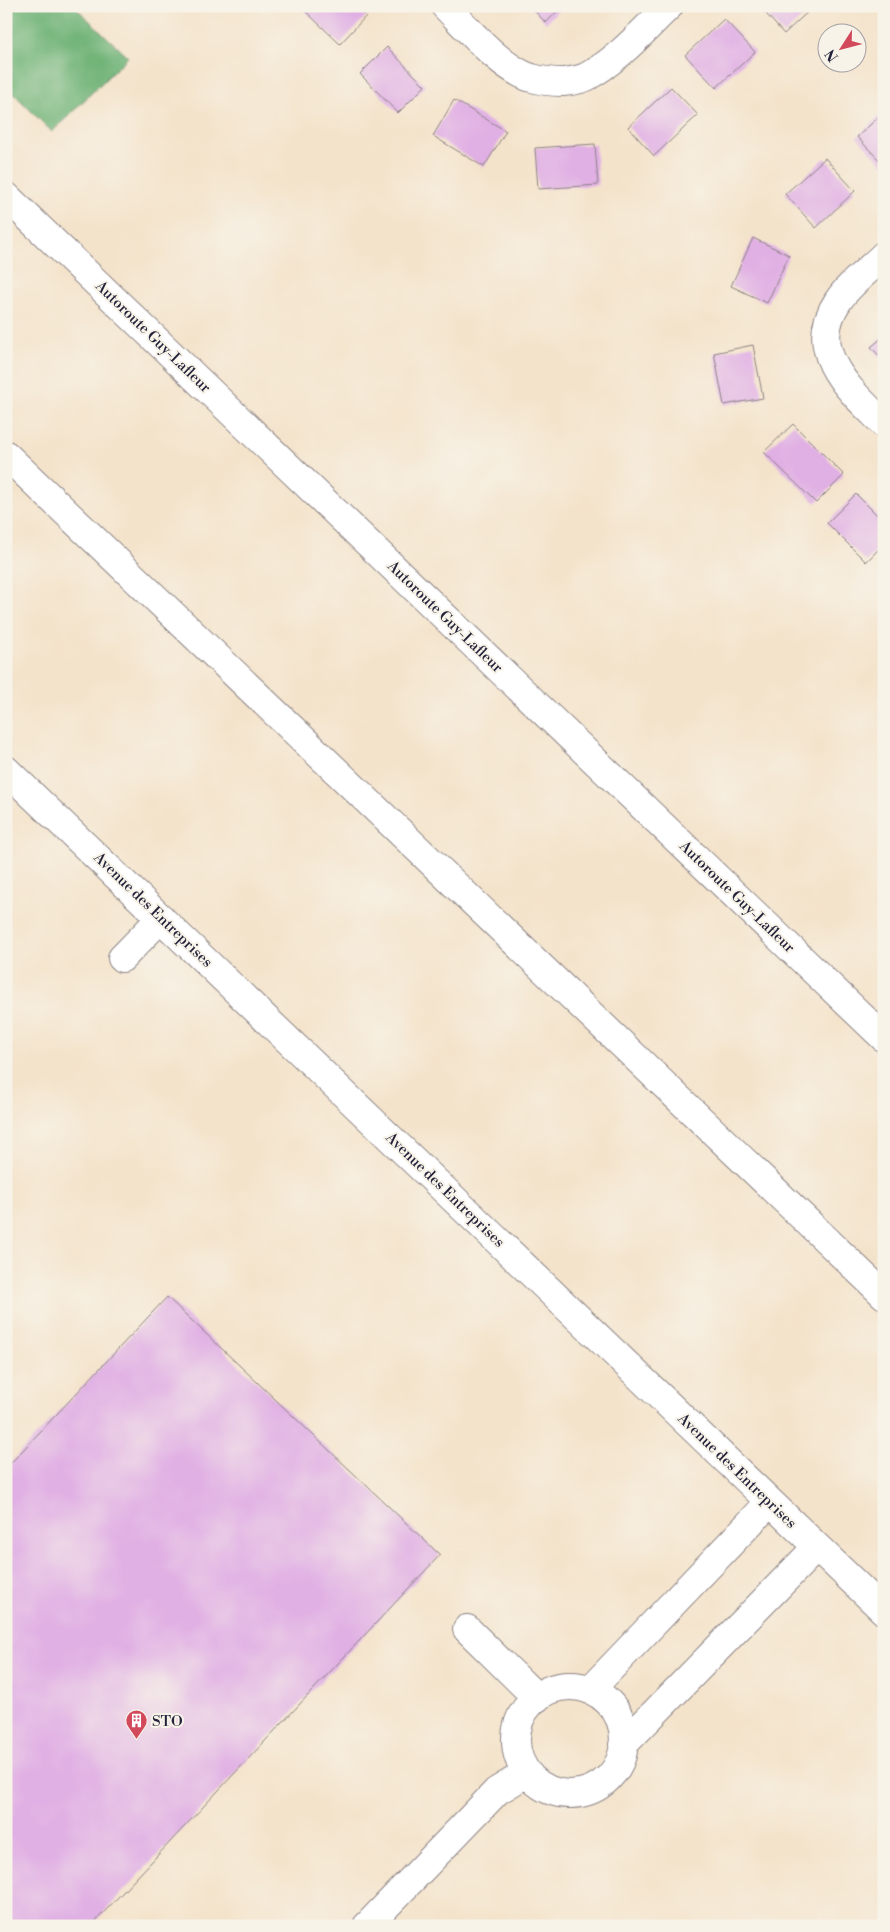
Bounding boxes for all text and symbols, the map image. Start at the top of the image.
north arrow [818,22,868,72]
text: N [822,45,843,65]
street label: Autoroute Guy-Lafleur [91,276,215,397]
street label: Autoroute Guy-Lafleur [383,556,507,677]
street label: Autoroute Guy-Lafleur [675,836,799,957]
street label: Avenue des Entreprises [89,848,216,972]
street label: Avenue des Entreprises [381,1128,508,1252]
street label: Avenue des Entreprises [673,1409,800,1533]
building icon: STO [124,1709,148,1740]
place label: STO [152,1712,183,1731]

